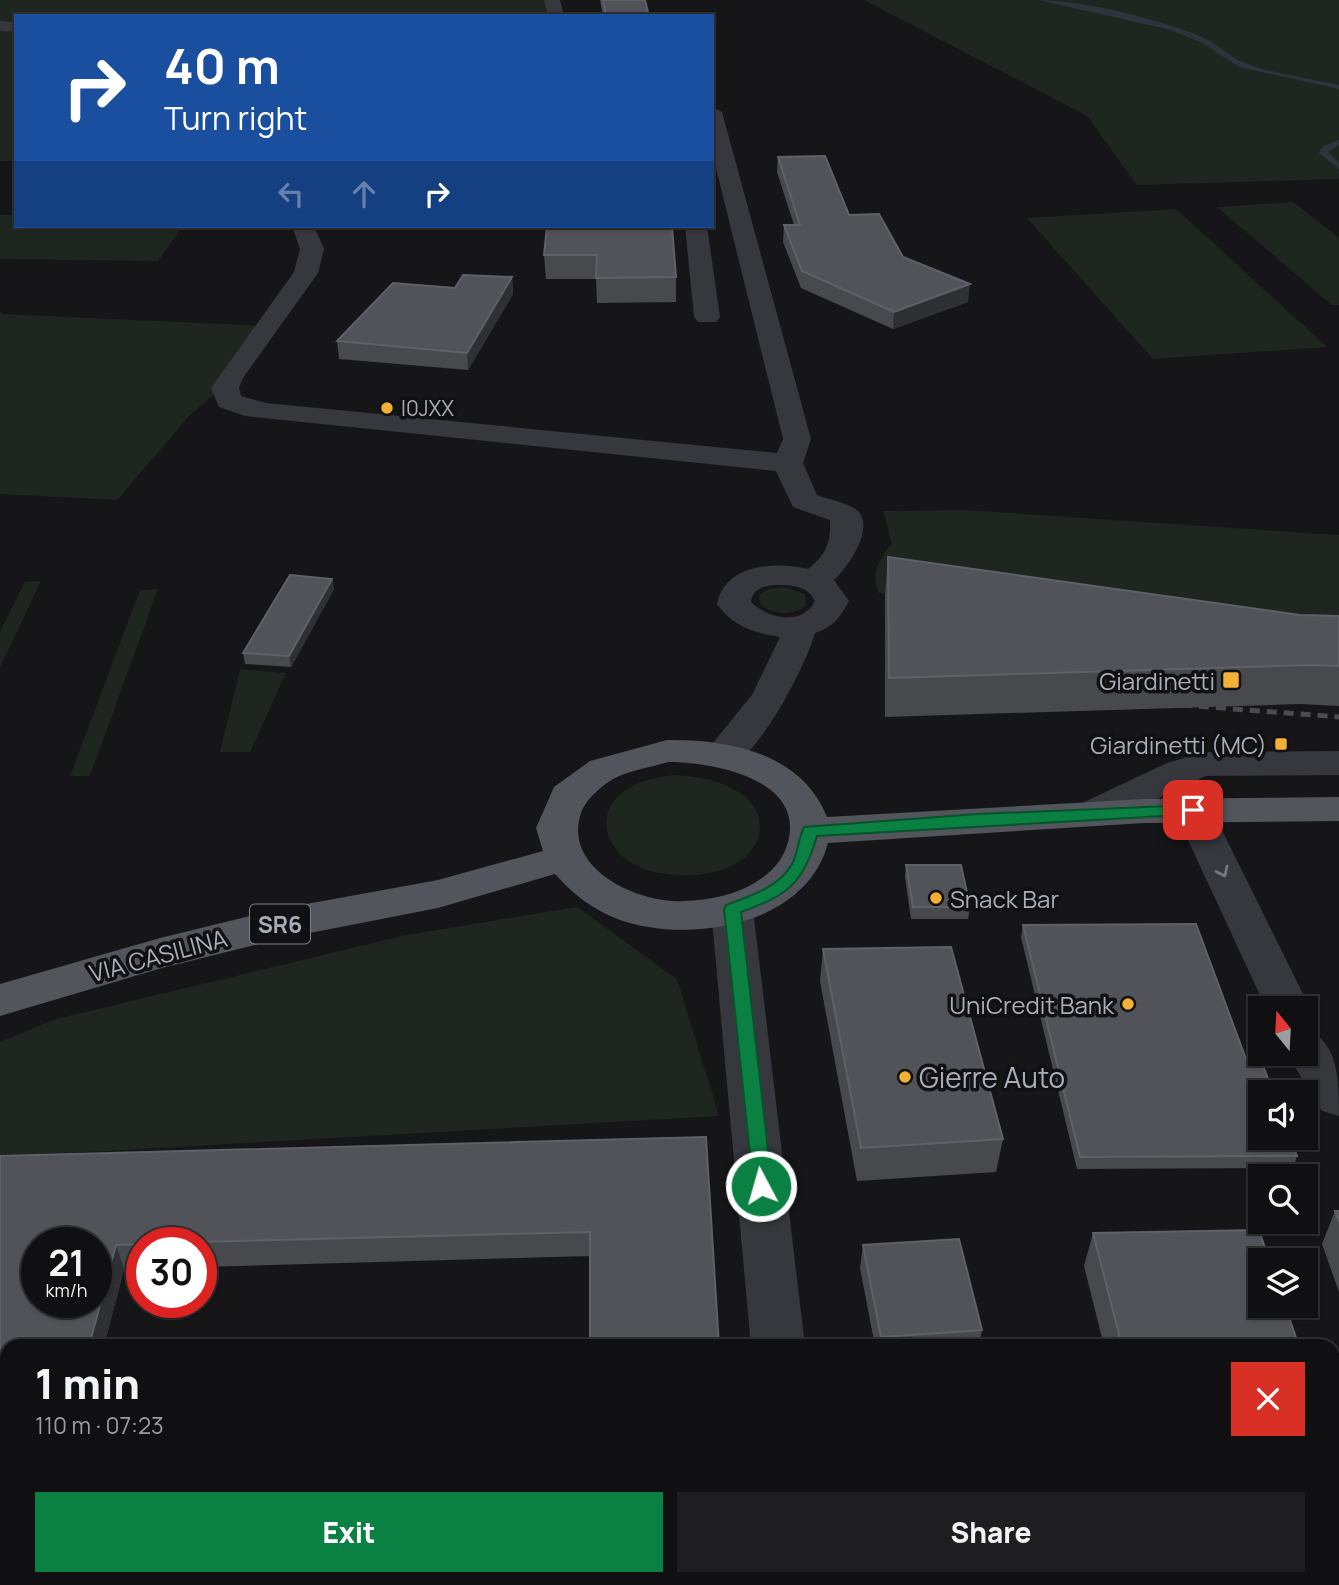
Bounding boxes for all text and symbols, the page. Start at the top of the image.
text: 40 m [164,32,280,99]
icon: right [49,42,140,133]
text: Turn right [164,96,307,140]
icon: left [272,175,310,213]
icon: ahead [345,175,383,213]
icon: right [418,175,456,213]
place label: I0JXX [401,394,454,422]
marker: I0JXX [379,400,395,416]
place label: Giardinetti [1099,664,1215,697]
marker: Giardinetti [1221,670,1241,690]
place label: Giardinetti (MC) [1090,728,1267,761]
marker: Giardinetti (MC) [1273,736,1289,752]
pin [1163,780,1223,840]
icon: arrive [1174,791,1212,829]
one-way arrow [1214,864,1228,877]
place label: Snack Bar [950,882,1059,915]
marker: Snack Bar [928,890,944,906]
road number: SR6 [250,904,310,944]
street label: VIA CASILINA [85,921,231,989]
place label: UniCredit Bank [949,988,1115,1021]
marker: UniCredit Bank [1120,996,1136,1012]
north arrow [1248,996,1318,1066]
map controls [1248,996,1318,1318]
place label: Gierre Auto [919,1058,1065,1096]
marker: Gierre Auto [897,1069,913,1085]
button: sound [1248,1080,1318,1150]
position arrow [724,1149,798,1223]
button: search [1248,1164,1318,1234]
speed limit sign: 30 [126,1227,217,1318]
text: 21 [48,1239,85,1287]
button: layers [1248,1248,1318,1318]
text: km/h [46,1278,87,1302]
text: 1 min [35,1354,140,1412]
button: close [1231,1362,1305,1436]
text: 110 m · 07:23 [35,1409,164,1441]
button: Exit [35,1492,663,1572]
button: Share [677,1492,1305,1572]

